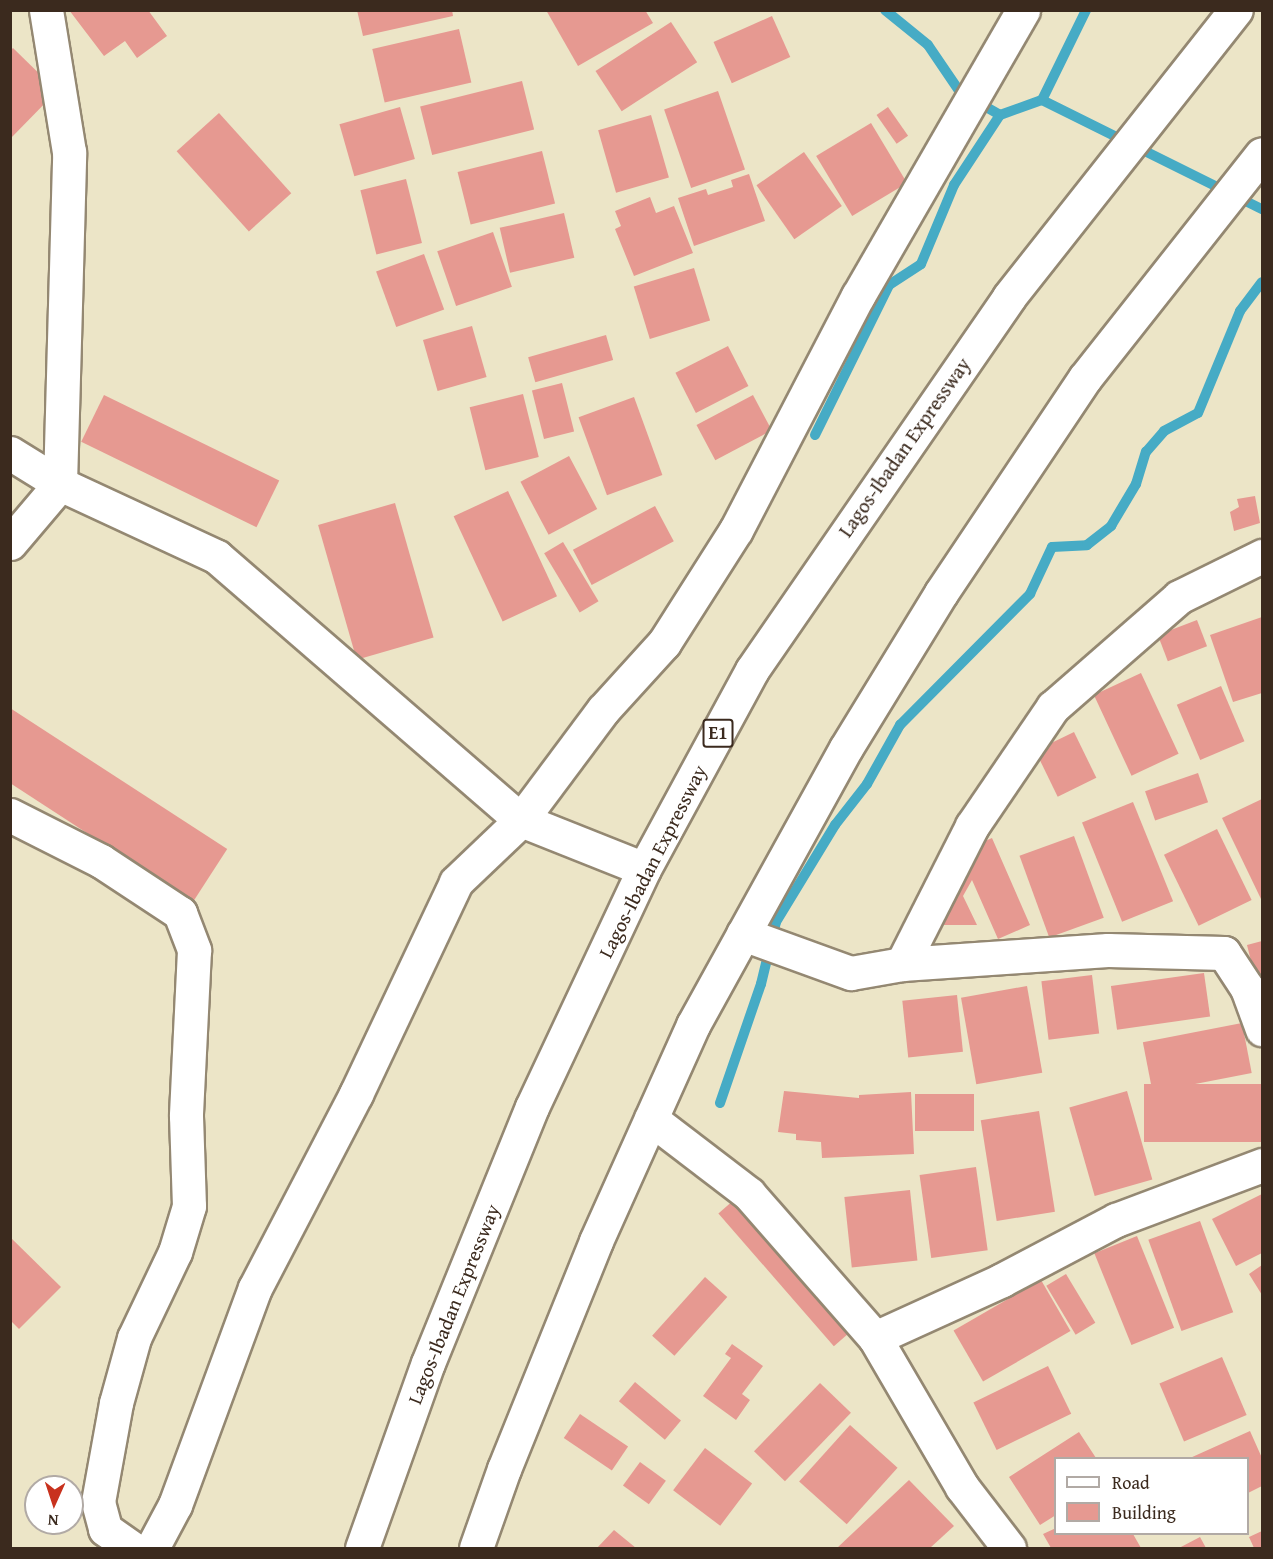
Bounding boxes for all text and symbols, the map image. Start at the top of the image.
street label: Lagos-Ibadan Expressway [833,353,975,541]
road number: E1 [702,718,734,748]
street label: Lagos-Ibadan Expressway [593,760,711,962]
street label: Lagos-Ibadan Expressway [402,1201,504,1407]
legend [1054,1457,1249,1535]
text: Road [1112,1469,1150,1496]
north arrow [24,1475,84,1535]
text: Building [1112,1499,1176,1526]
text: N [47,1509,59,1533]

